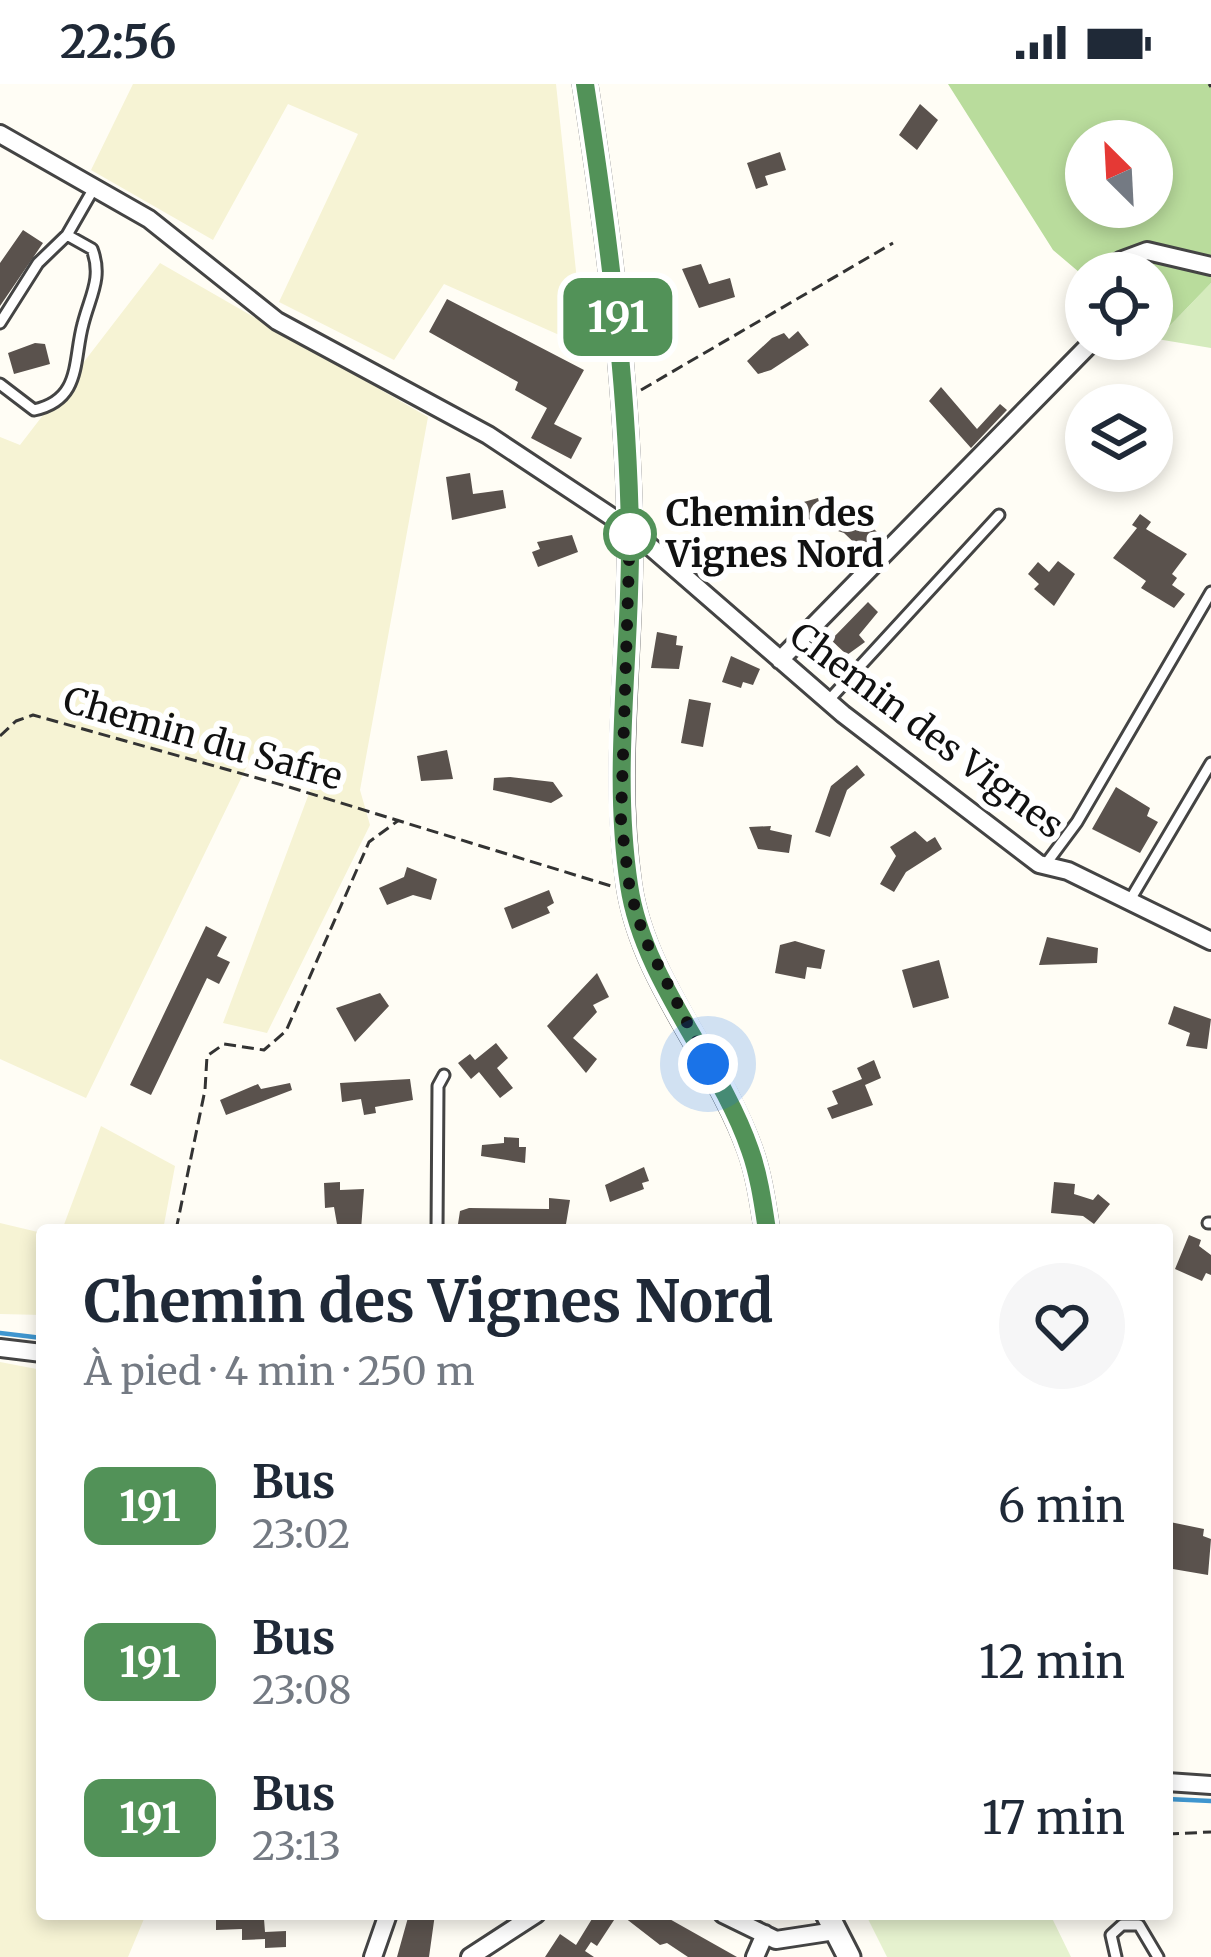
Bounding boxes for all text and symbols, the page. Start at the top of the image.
text: 22:56 [60,14,176,70]
north arrow [1065,120,1173,228]
map controls [1065,120,1173,492]
button: locate [1065,252,1173,360]
line badge: 191 [549,278,687,356]
text: 191 [587,291,649,343]
button: layers [1065,384,1173,492]
place label: Chemin des Vignes Nord [665,491,884,577]
marker: Chemin des Vignes Nord [605,509,655,559]
street label: Chemin des Vignes [781,613,1072,848]
street label: Chemin du Safre [58,677,347,800]
your location [678,1034,738,1094]
button: heart [999,1263,1125,1389]
text: Chemin des Vignes Nord [84,1266,773,1338]
text: À pied · 4 min · 250 m [84,1347,475,1396]
text: Bus [252,1454,335,1510]
text: 6 min [998,1478,1125,1534]
text: 191 [119,1480,181,1532]
text: 23:02 [252,1510,350,1559]
text: Bus [252,1610,335,1666]
text: 12 min [979,1634,1125,1690]
text: 191 [119,1636,181,1688]
text: 23:08 [252,1666,351,1715]
text: Bus [252,1766,335,1822]
text: 17 min [982,1790,1125,1846]
text: 191 [119,1792,181,1844]
text: 23:13 [252,1822,341,1871]

